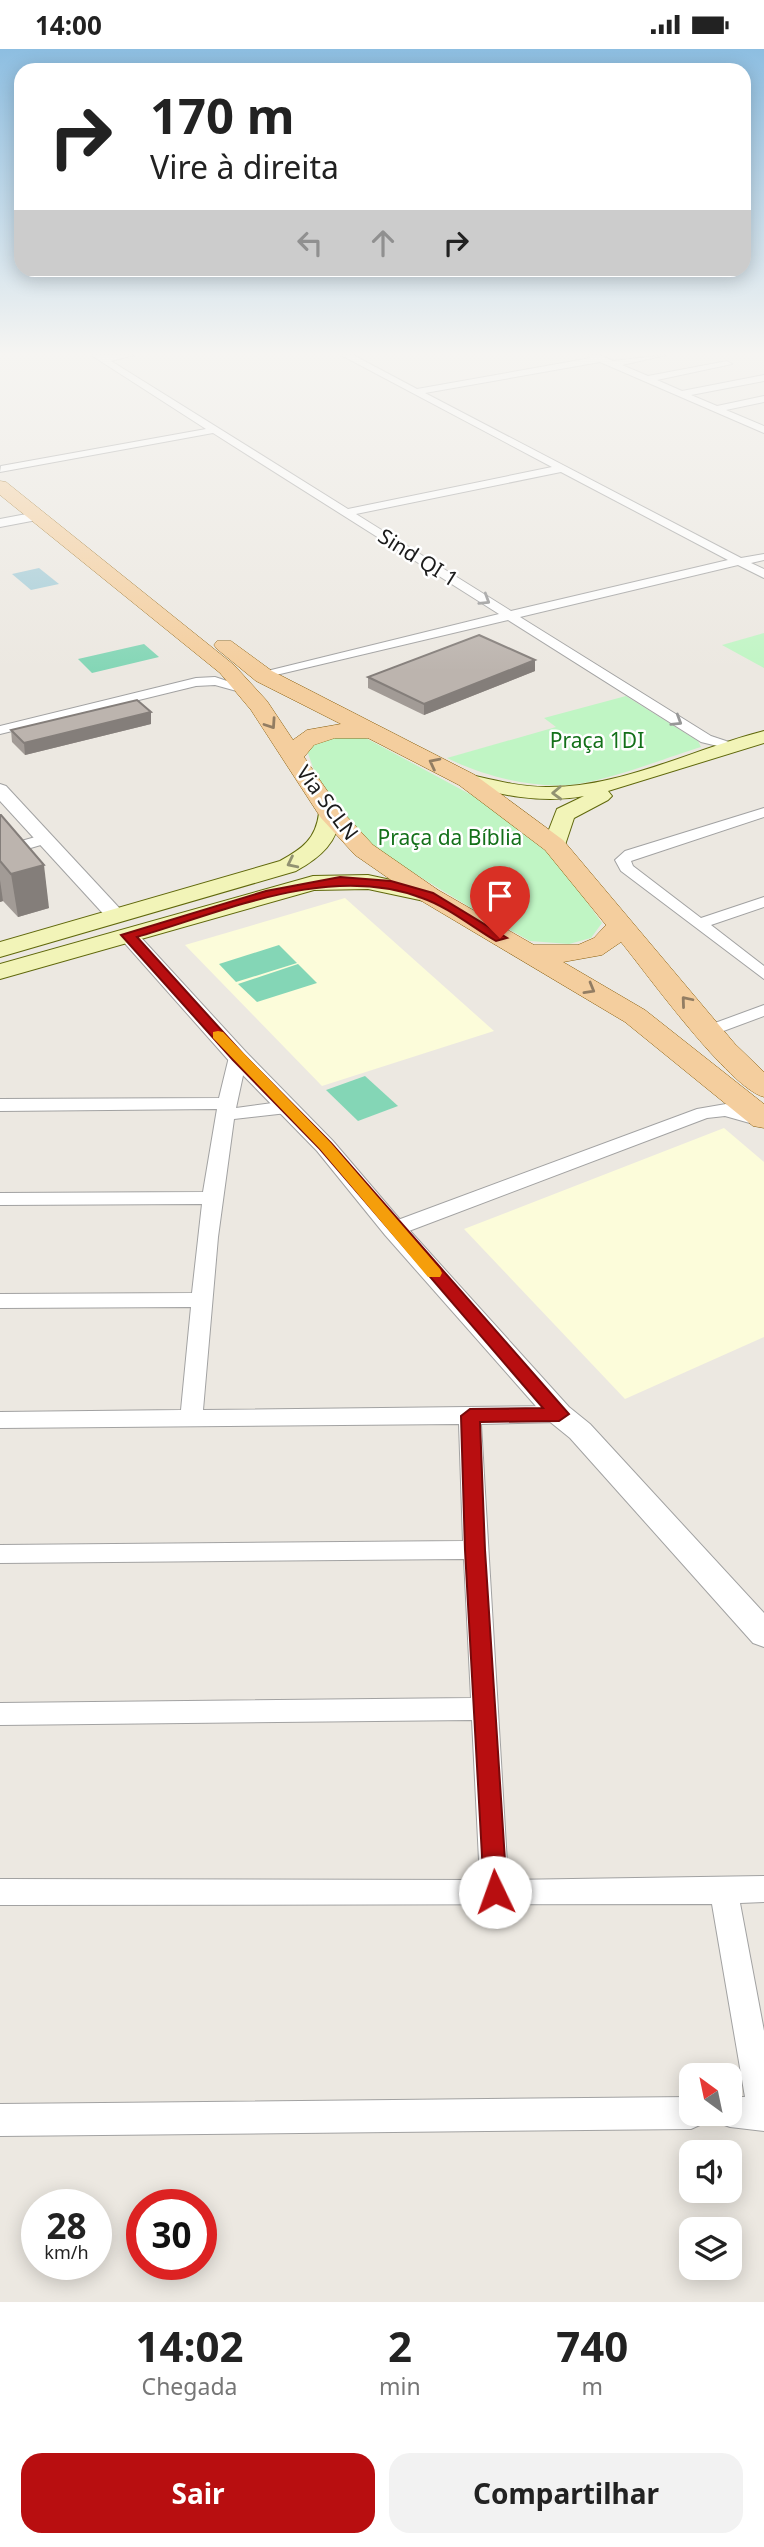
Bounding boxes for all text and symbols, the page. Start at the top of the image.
text: 14:00 [35,7,102,43]
text: 170 m [150,82,295,148]
icon: right [35,91,126,182]
text: Vire à direita [150,145,339,188]
icon: left [291,224,329,262]
icon: ahead [364,224,402,262]
icon: right [437,224,475,262]
street label: Sind QI 1 [373,522,464,593]
one-way arrow [477,591,490,604]
one-way arrow [670,713,683,726]
one-way arrow [263,716,275,729]
park label: Praça 1DI [550,726,644,754]
one-way arrow [429,758,441,772]
street label: Via SCLN [290,759,365,846]
one-way arrow [551,785,562,800]
park label: Praça da Bíblia [378,823,522,851]
one-way arrow [287,855,299,869]
pin [470,866,530,938]
icon: arrive [481,877,519,915]
one-way arrow [583,981,596,994]
one-way arrow [682,997,694,1010]
position arrow [458,1855,532,1929]
north arrow [679,2063,742,2126]
map controls [679,2063,742,2280]
button: sound [679,2140,742,2203]
speed limit sign: 30 [126,2189,217,2280]
text: 28 [46,2202,87,2249]
button: layers [679,2217,742,2280]
text: km/h [44,2240,89,2264]
text: 14:02 [136,2317,243,2374]
text: 2 [388,2317,412,2374]
text: 740 [556,2317,628,2374]
text: Chegada [142,2370,237,2402]
text: min [379,2370,421,2402]
text: m [582,2370,603,2402]
button: Sair [21,2453,375,2533]
button: Compartilhar [389,2453,743,2533]

